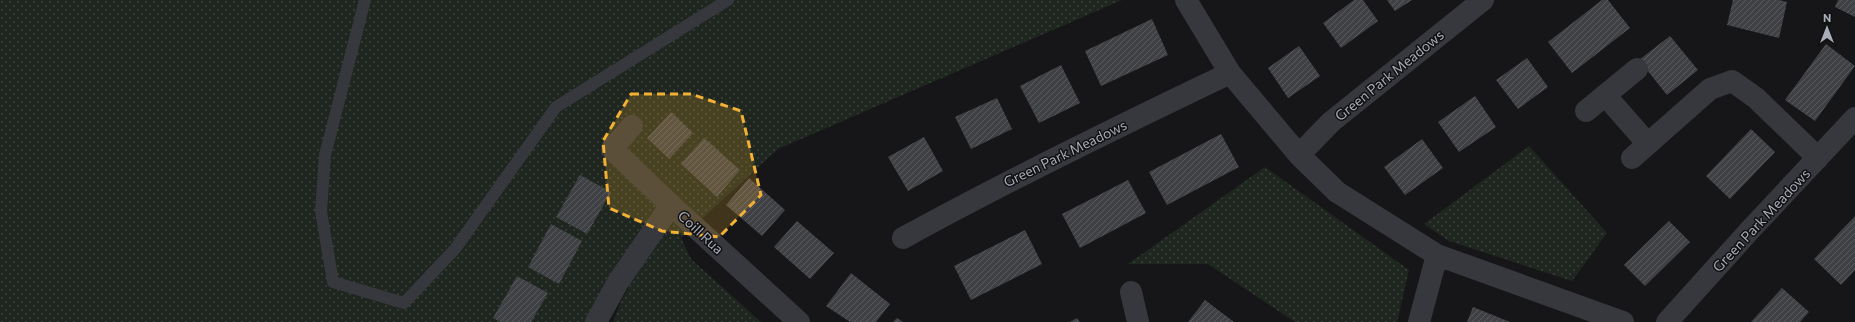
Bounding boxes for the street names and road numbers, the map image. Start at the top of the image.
street label: Green Park Meadows [1331,26,1447,124]
street label: Green Park Meadows [1001,116,1129,190]
street label: Green Park Meadows [1709,165,1813,275]
street label: Coill Rua [675,207,727,257]

